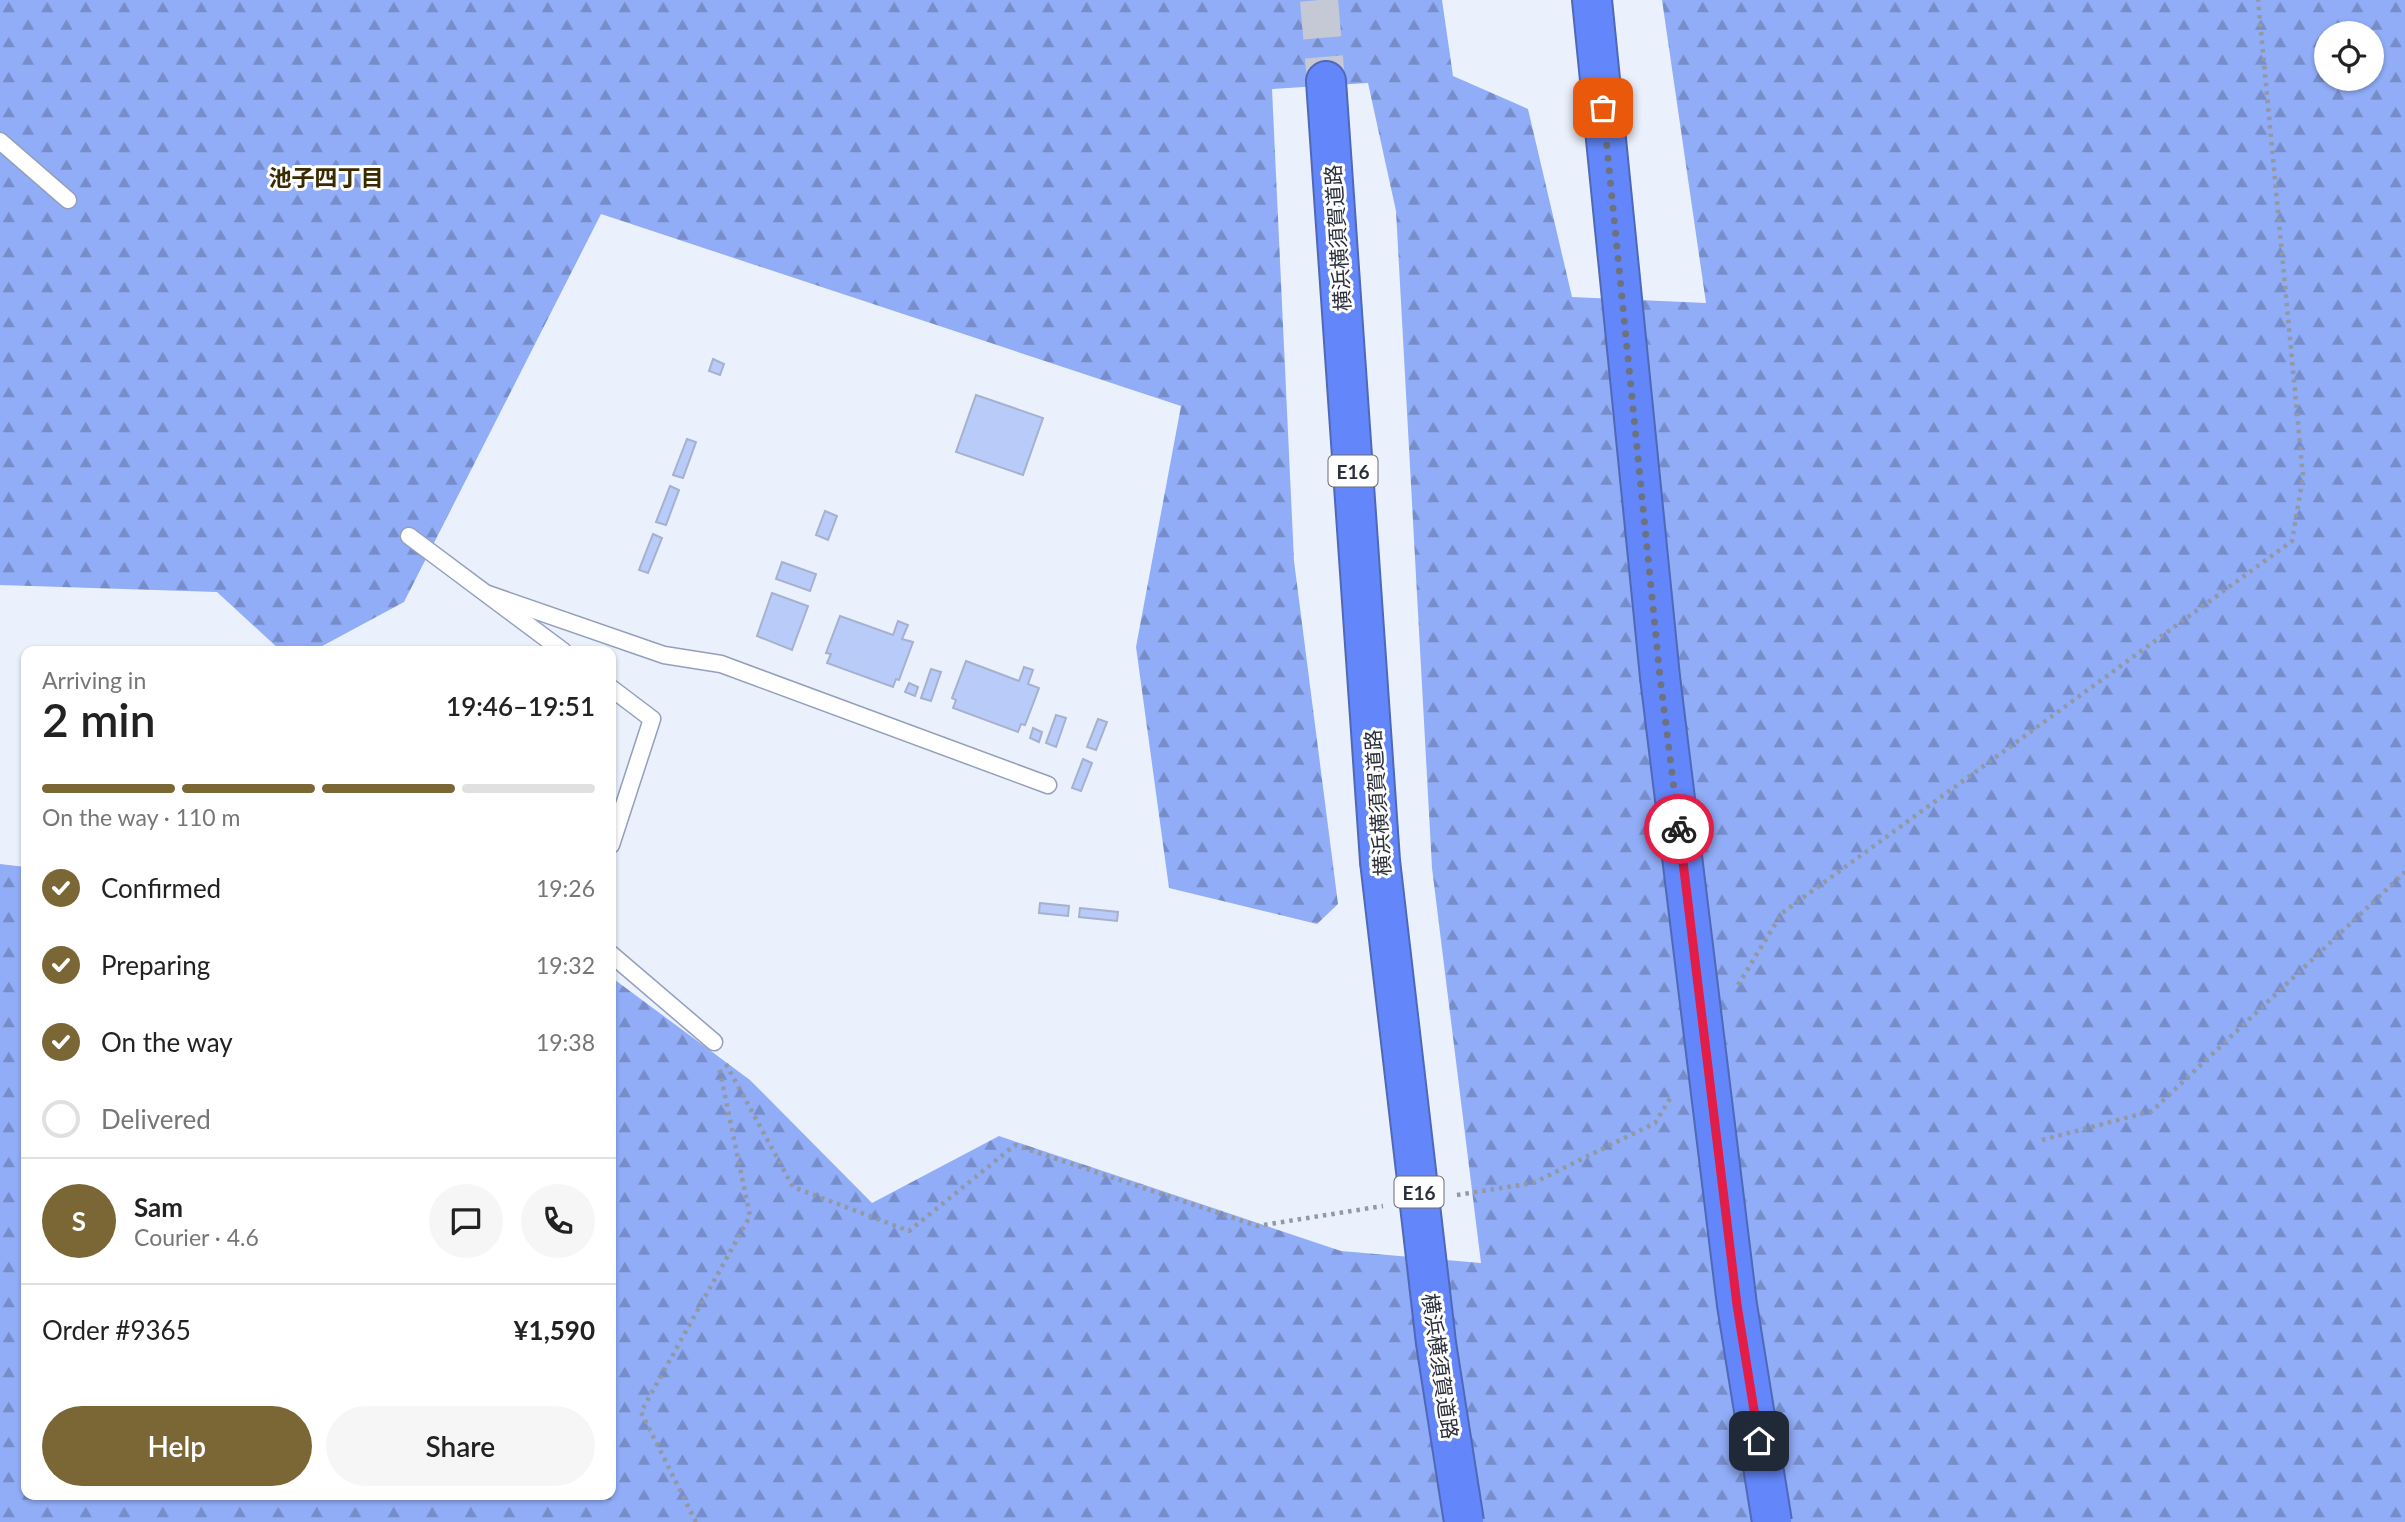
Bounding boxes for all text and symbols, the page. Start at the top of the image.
map controls [2314,21,2384,91]
button: locate [2314,21,2384,91]
pin [1573,78,1633,138]
icon: bag [1584,89,1622,127]
district label: 池子四丁目 [269,163,384,191]
street label: 横浜横須賀道路 [1319,164,1355,312]
road number: E16 [1328,456,1378,486]
text: Arriving in [42,666,146,694]
text: 19:46–19:51 [446,690,595,722]
text: 2 min [42,692,156,747]
street label: 横浜横須賀道路 [1359,729,1395,877]
courier [1644,794,1714,864]
text: On the way · 110 m [42,803,241,831]
icon: bike [1660,810,1698,848]
icon: check [42,869,80,907]
text: Confirmed [101,872,221,904]
text: 19:26 [536,874,595,902]
icon: check [42,946,80,984]
text: Preparing [101,949,210,981]
text: 19:32 [536,951,595,979]
icon: check [42,1023,80,1061]
text: On the way [101,1026,233,1058]
text: 19:38 [536,1028,595,1056]
text: Delivered [101,1103,211,1135]
road number: E16 [1394,1176,1444,1208]
button: chat [429,1184,503,1258]
button: phone [521,1184,595,1258]
text: Sam [134,1191,183,1223]
text: S [72,1205,86,1237]
text: Courier · 4.6 [134,1223,259,1251]
street label: 横浜横須賀道路 [1418,1291,1464,1441]
text: Order #9365 [42,1314,191,1346]
text: ¥1,590 [514,1314,595,1346]
button: Help [42,1406,312,1486]
button: Share [326,1406,595,1486]
pin [1729,1411,1789,1471]
icon: home [1740,1422,1778,1460]

